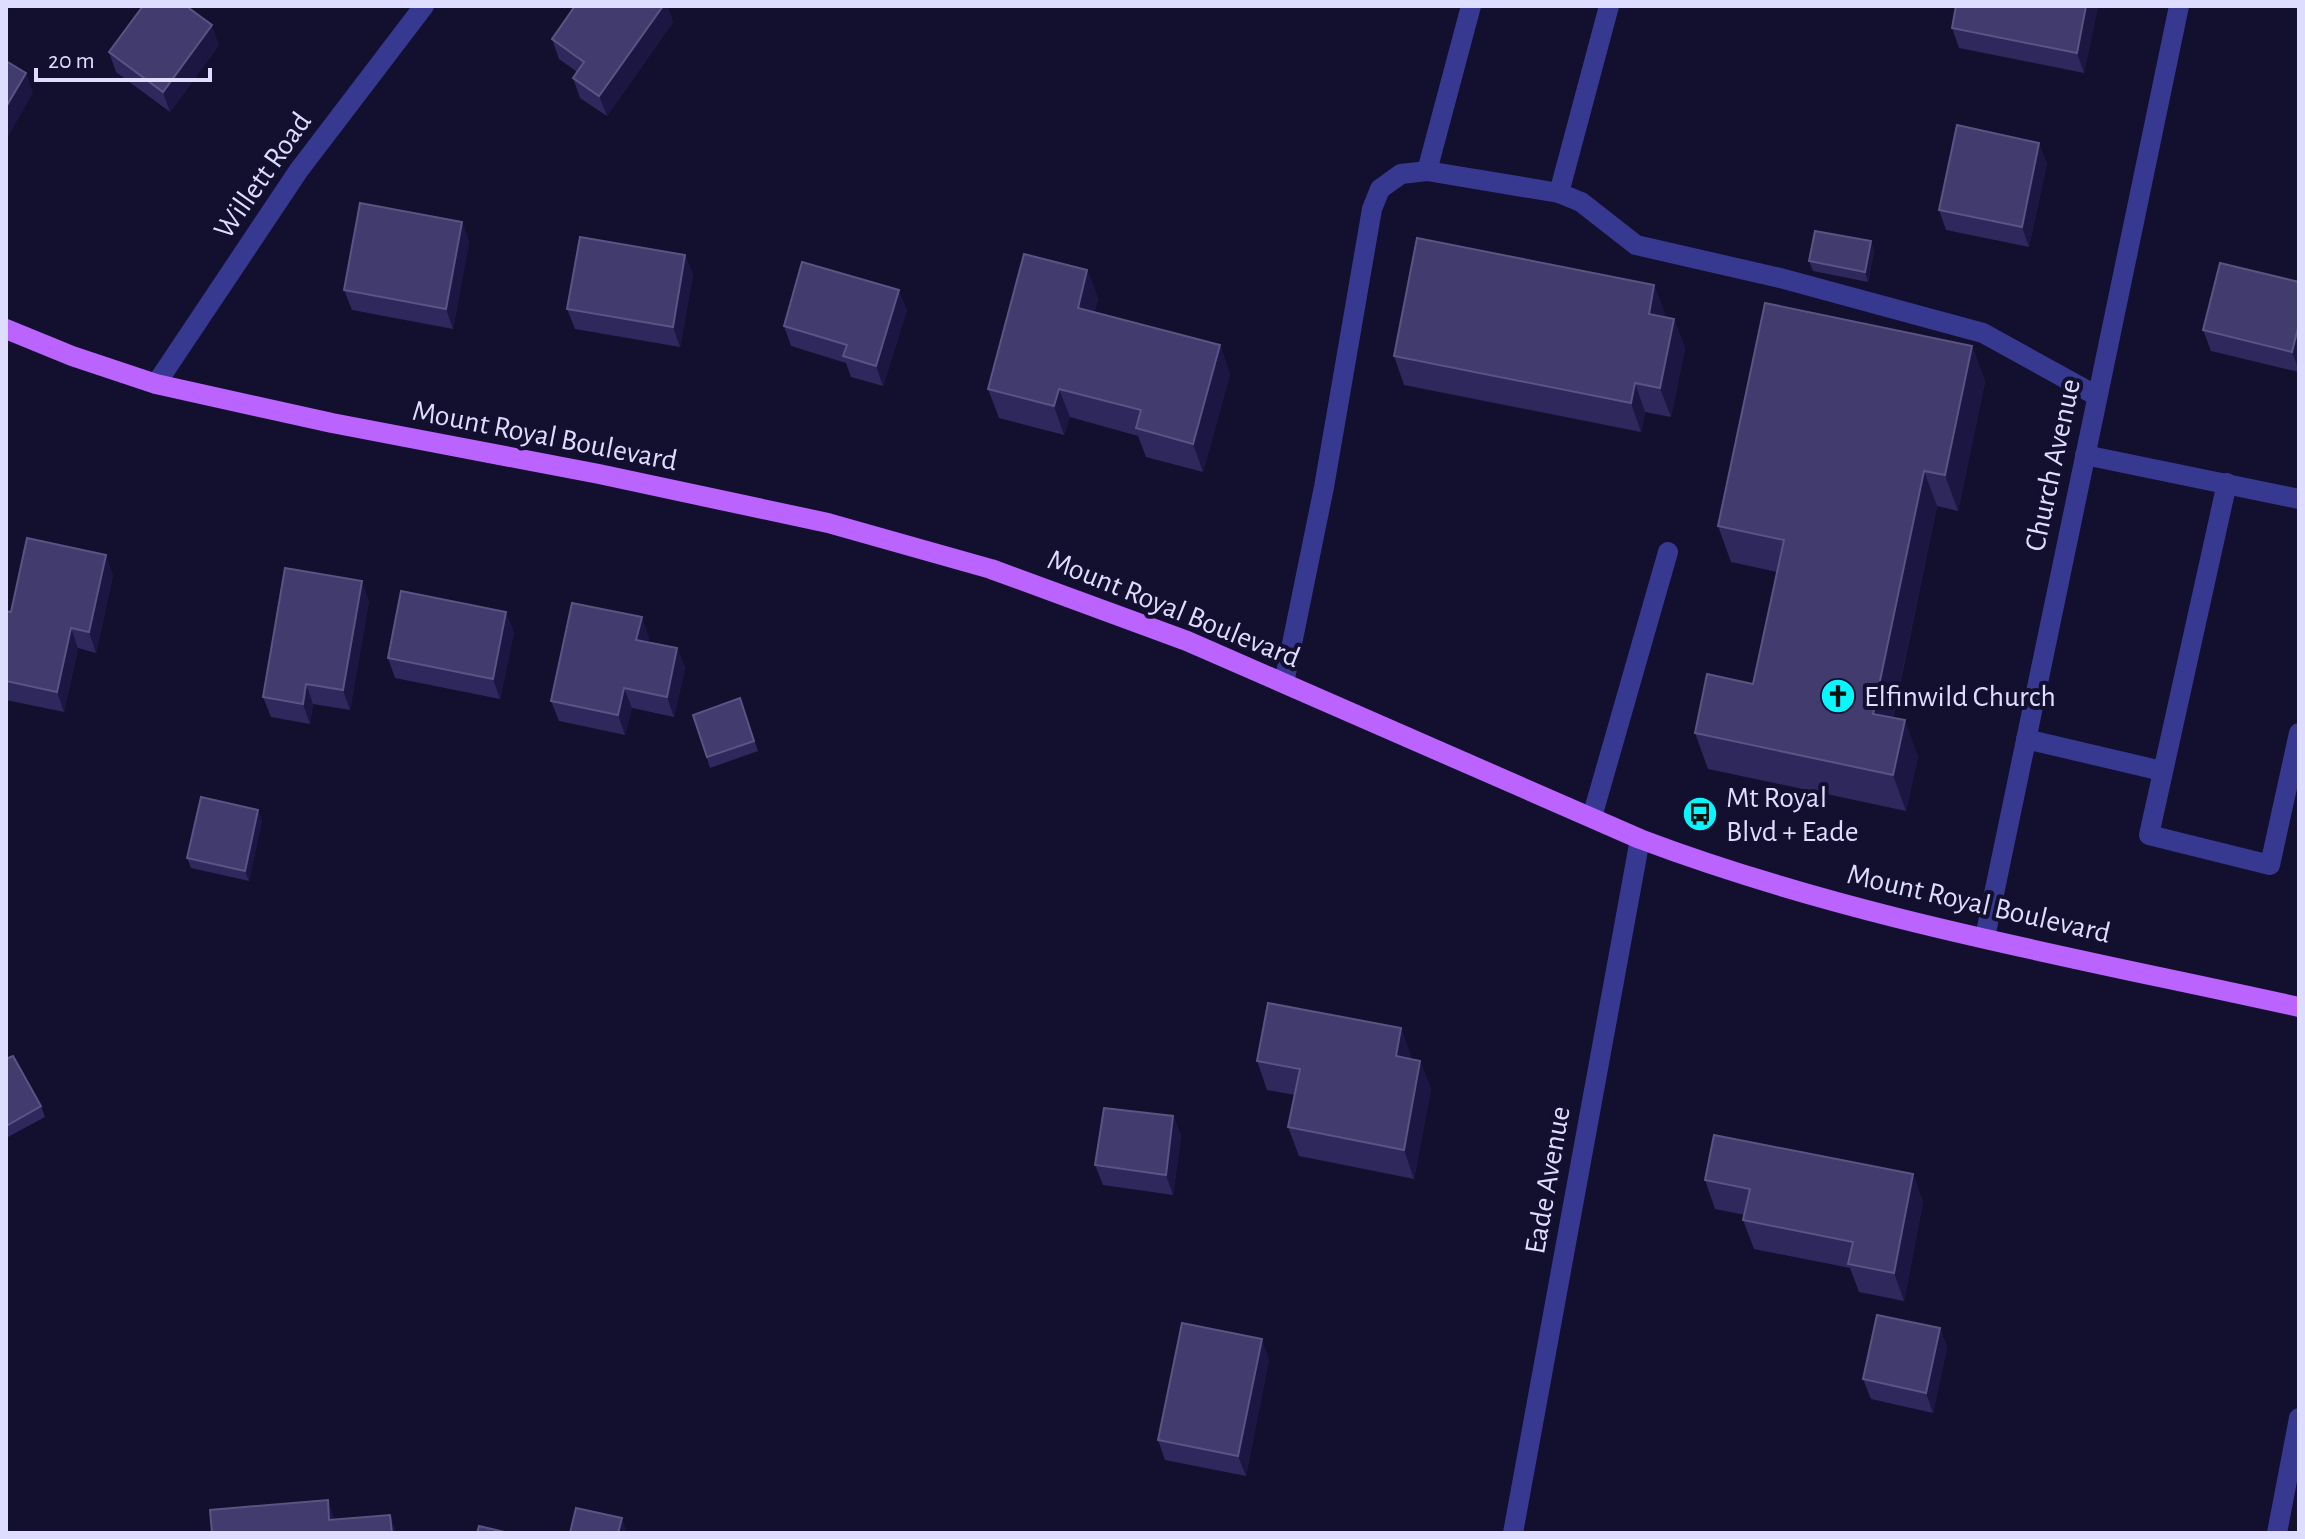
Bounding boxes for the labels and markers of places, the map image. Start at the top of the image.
church icon: Elfinwild Church [1819,677,1857,715]
place label: Elfinwild Church [1864,682,2056,712]
place label: Mt Royal Blvd + Eade [1726,783,1859,847]
bus stop icon: Mt Royal Blvd + Eade [1681,795,1719,833]

